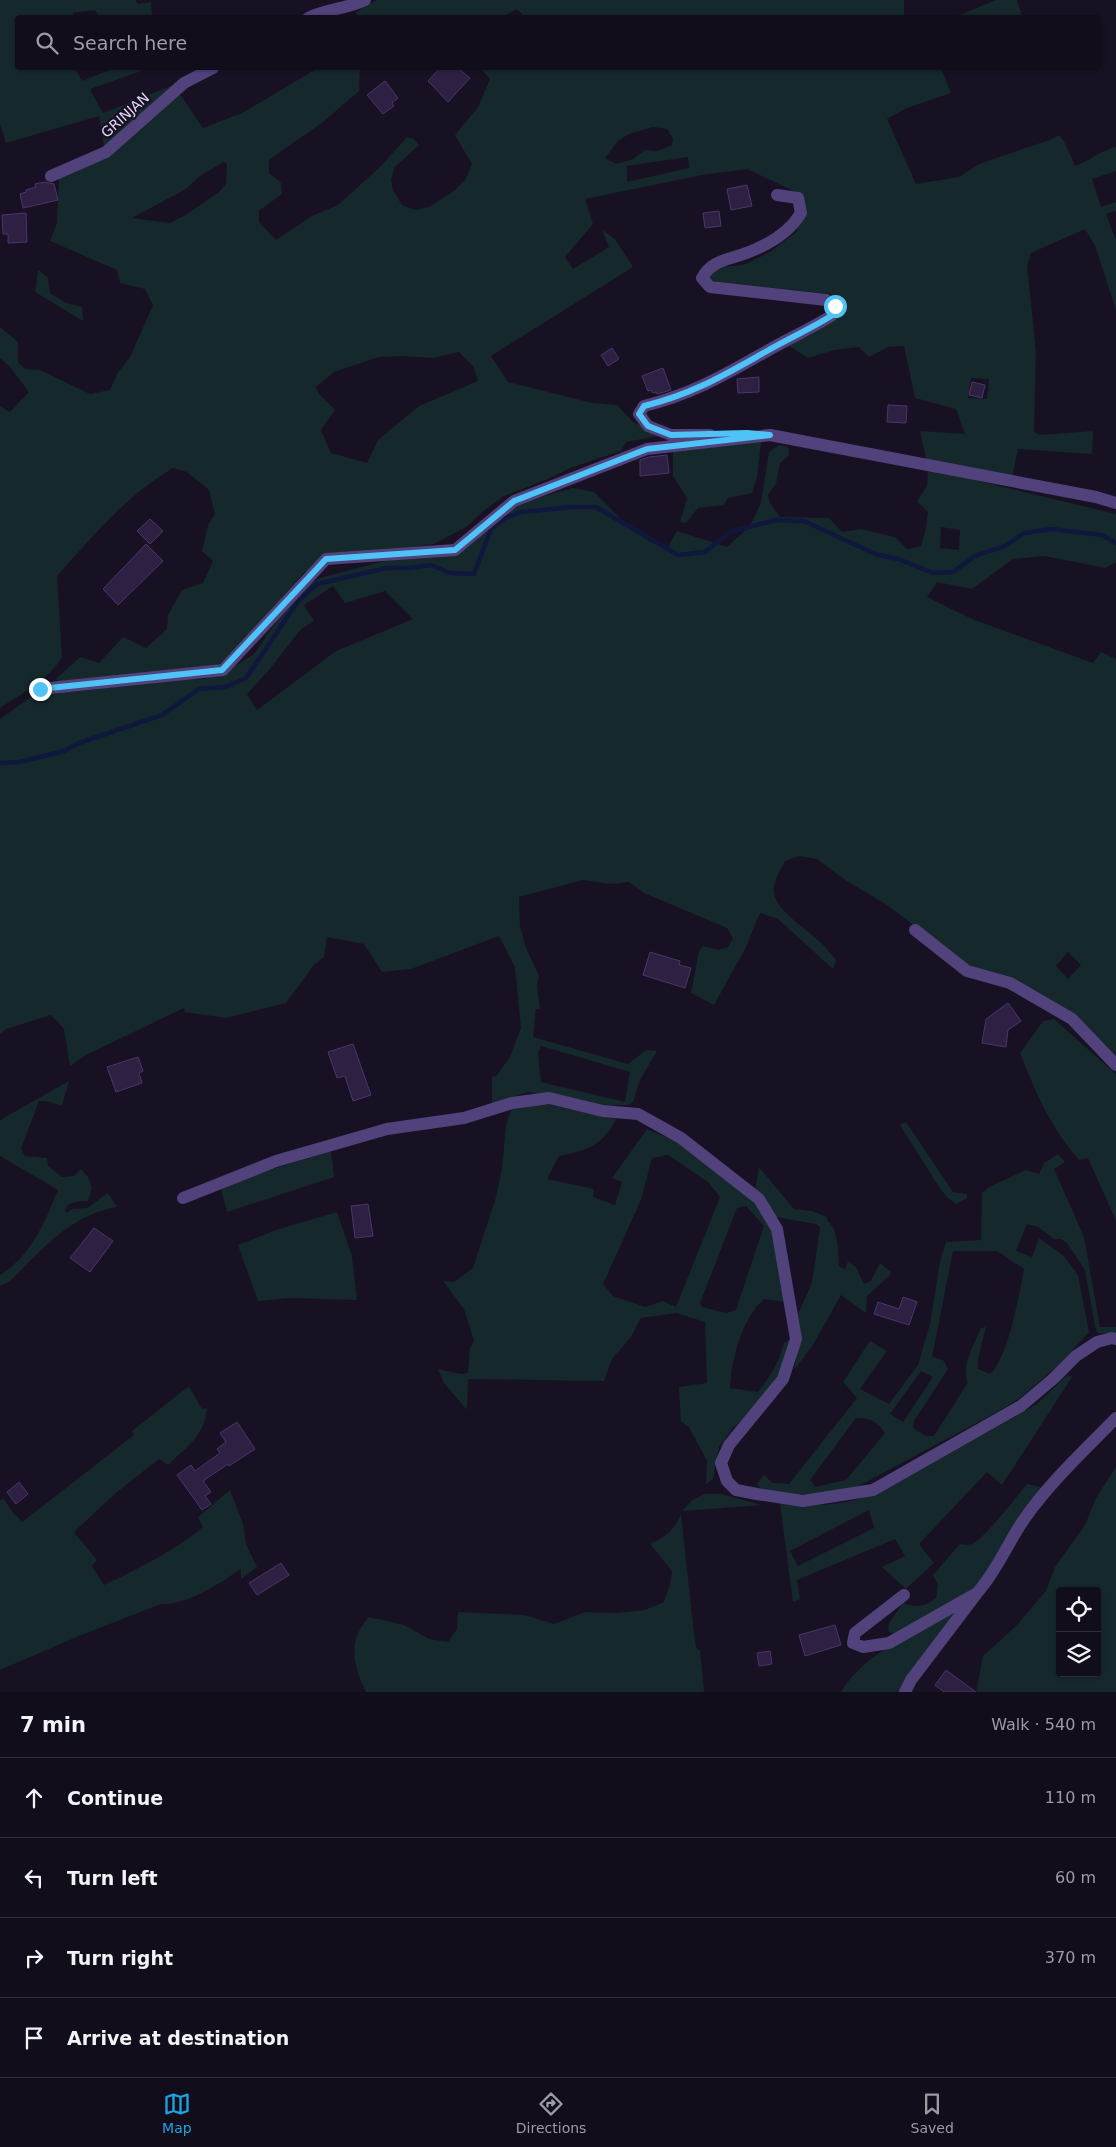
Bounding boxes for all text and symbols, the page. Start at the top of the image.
search box [15,15,1101,70]
icon: search [33,29,61,57]
text: Search here [73,32,187,54]
street label: GRINJAN [98,89,152,141]
route start [824,295,847,318]
route end [29,678,52,701]
map controls [1056,1587,1101,1677]
button: locate [1056,1587,1101,1632]
button: layers [1056,1632,1101,1677]
text: 7 min [20,1713,86,1737]
text: Walk · 540 m [991,1715,1096,1734]
icon: ahead [20,1784,48,1812]
text: Continue [67,1787,163,1809]
text: 110 m [1045,1788,1096,1807]
icon: left [20,1864,48,1892]
text: Turn left [67,1867,158,1889]
text: 60 m [1055,1868,1096,1887]
icon: right [20,1944,48,1972]
text: Turn right [67,1947,173,1969]
text: 370 m [1045,1948,1096,1967]
icon: arrive [20,2024,48,2052]
text: Arrive at destination [67,2027,289,2049]
tab: Map [162,2090,192,2136]
tab: Directions [516,2090,586,2136]
tab: Saved [911,2090,954,2136]

